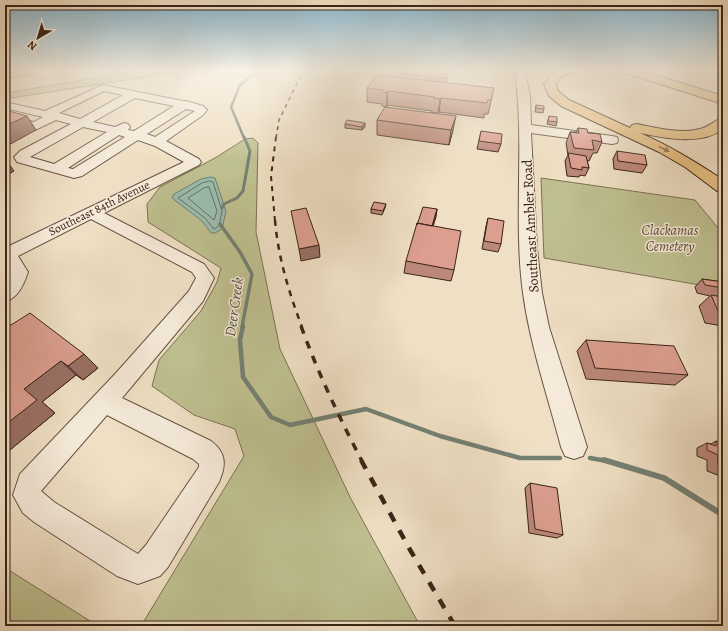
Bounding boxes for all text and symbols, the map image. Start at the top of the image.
north arrow [18,18,58,58]
text: N [24,37,40,54]
one-way arrow [658,146,670,152]
street label: Southeast Ambler Road [518,158,543,293]
street label: Southeast 84th Avenue [46,177,152,239]
park label: Clackamas Cemetery [641,221,699,256]
water label: Deer Creek [220,276,248,338]

